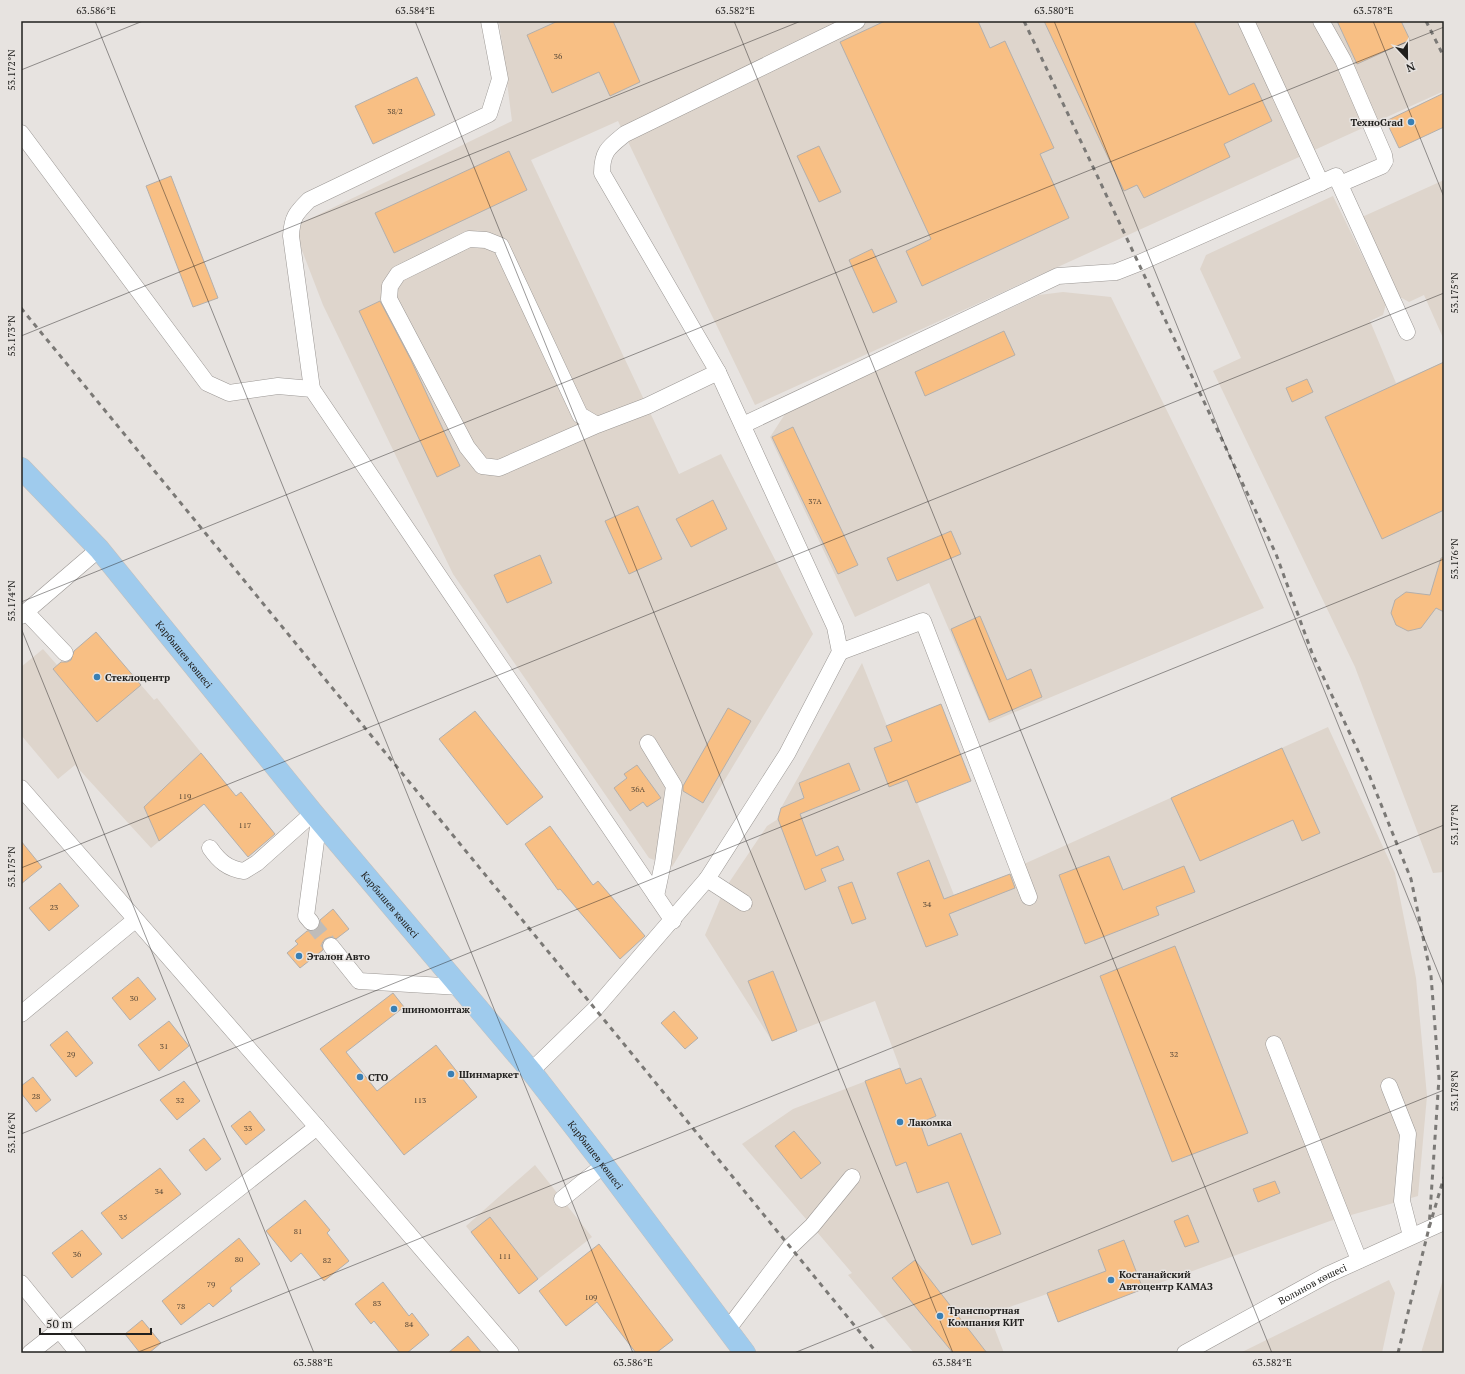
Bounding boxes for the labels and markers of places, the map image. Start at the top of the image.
place label: ТехноGrad [1351,116,1403,129]
marker: ТехноGrad [1406,117,1416,127]
place label: Стеклоцентр [105,671,170,684]
marker: Стеклоцентр [92,672,102,682]
place label: Эталон Авто [307,950,370,963]
marker: Эталон Авто [294,951,304,961]
place label: шиномонтаж [402,1003,471,1016]
marker: шиномонтаж [389,1004,399,1014]
place label: Шинмаркет [459,1068,519,1081]
marker: Шинмаркет [446,1069,456,1079]
place label: СТО [368,1071,389,1084]
marker: СТО [355,1072,365,1082]
place label: Лакомка [907,1116,952,1129]
marker: Лакомка [895,1117,905,1127]
place label: Костанайский Автоцентр КАМАЗ [1119,1268,1213,1293]
marker: Костанайский Автоцентр КАМАЗ [1106,1275,1116,1285]
place label: Транспортная Компания КИТ [948,1304,1025,1329]
marker: Транспортная Компания КИТ [935,1311,945,1321]

